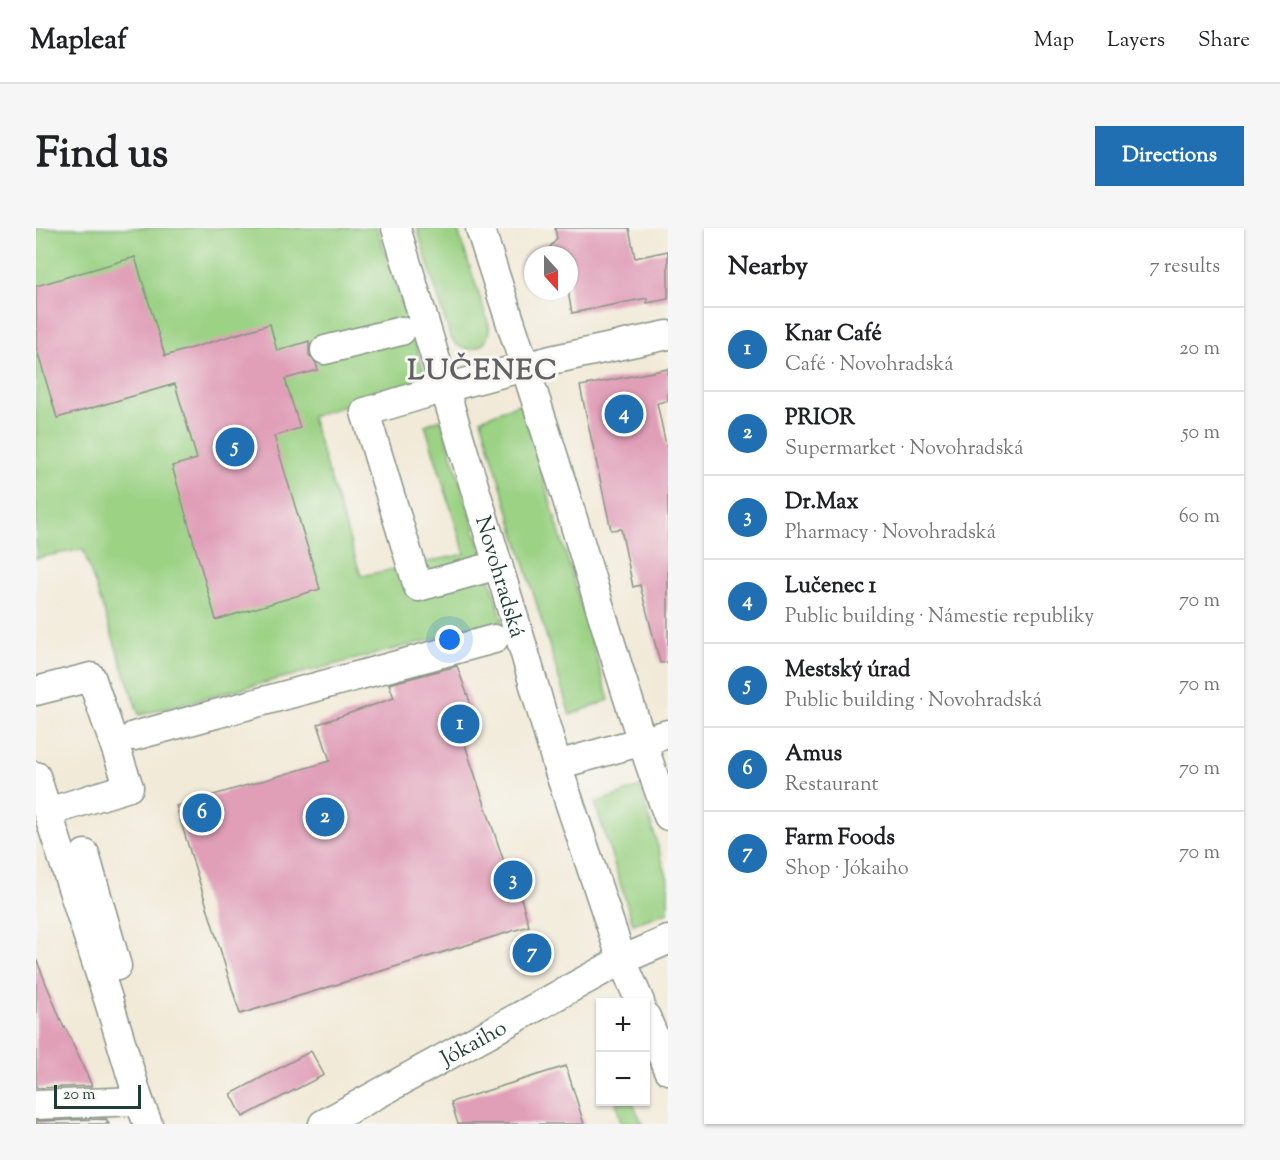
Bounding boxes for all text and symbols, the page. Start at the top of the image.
text: Mapleaf [30,21,127,61]
text: Map [1034,26,1074,56]
text: Layers [1107,26,1165,56]
text: Share [1198,26,1250,56]
text: Find us [36,126,168,186]
button: Directions [1095,126,1244,186]
north arrow [524,246,578,300]
text: Nearby [728,249,808,286]
text: 7 results [1149,253,1220,282]
text: Knar Café [785,319,882,351]
text: 1 [744,335,751,364]
text: 20 m [1179,335,1220,364]
text: Café · Novohradská [785,351,953,380]
district label: LUČENEC [408,352,558,392]
pin: 4 [604,392,644,436]
text: PRIOR [785,403,855,435]
text: 2 [743,419,752,448]
text: 50 m [1182,419,1220,448]
pin: 5 [216,424,254,470]
text: Supermarket · Novohradská [785,435,1023,464]
text: Dr.Max [785,487,858,519]
text: 3 [743,503,752,532]
text: 60 m [1179,503,1220,532]
street label: Novohradská [465,513,532,642]
text: Pharmacy · Novohradská [785,519,996,548]
text: Lučenec 1 [785,571,876,603]
text: 4 [742,587,753,616]
text: 70 m [1179,587,1220,616]
text: Public building · Námestie republiky [785,603,1094,632]
your location [435,625,464,654]
text: Mestský úrad [785,655,910,687]
text: 5 [744,671,751,700]
text: 70 m [1179,671,1220,700]
text: Public building · Novohradská [785,687,1042,716]
pin: 1 [440,702,480,746]
text: Amus [785,739,842,771]
text: 6 [743,755,752,784]
text: 70 m [1179,755,1220,784]
text: Restaurant [785,771,878,800]
pin: 6 [182,790,222,836]
pin: 2 [306,794,344,840]
text: Farm Foods [785,823,895,855]
text: 7 [742,839,753,868]
text: 70 m [1179,839,1220,868]
text: Shop · Jókaiho [785,855,909,884]
pin: 3 [494,858,532,902]
pin: 7 [512,930,552,976]
map controls [596,998,650,1106]
button: + [596,998,650,1052]
street label: Jókaiho [434,1013,513,1076]
button: − [596,1052,650,1106]
scale bar [54,1082,141,1110]
text: 20 m [63,1084,96,1107]

